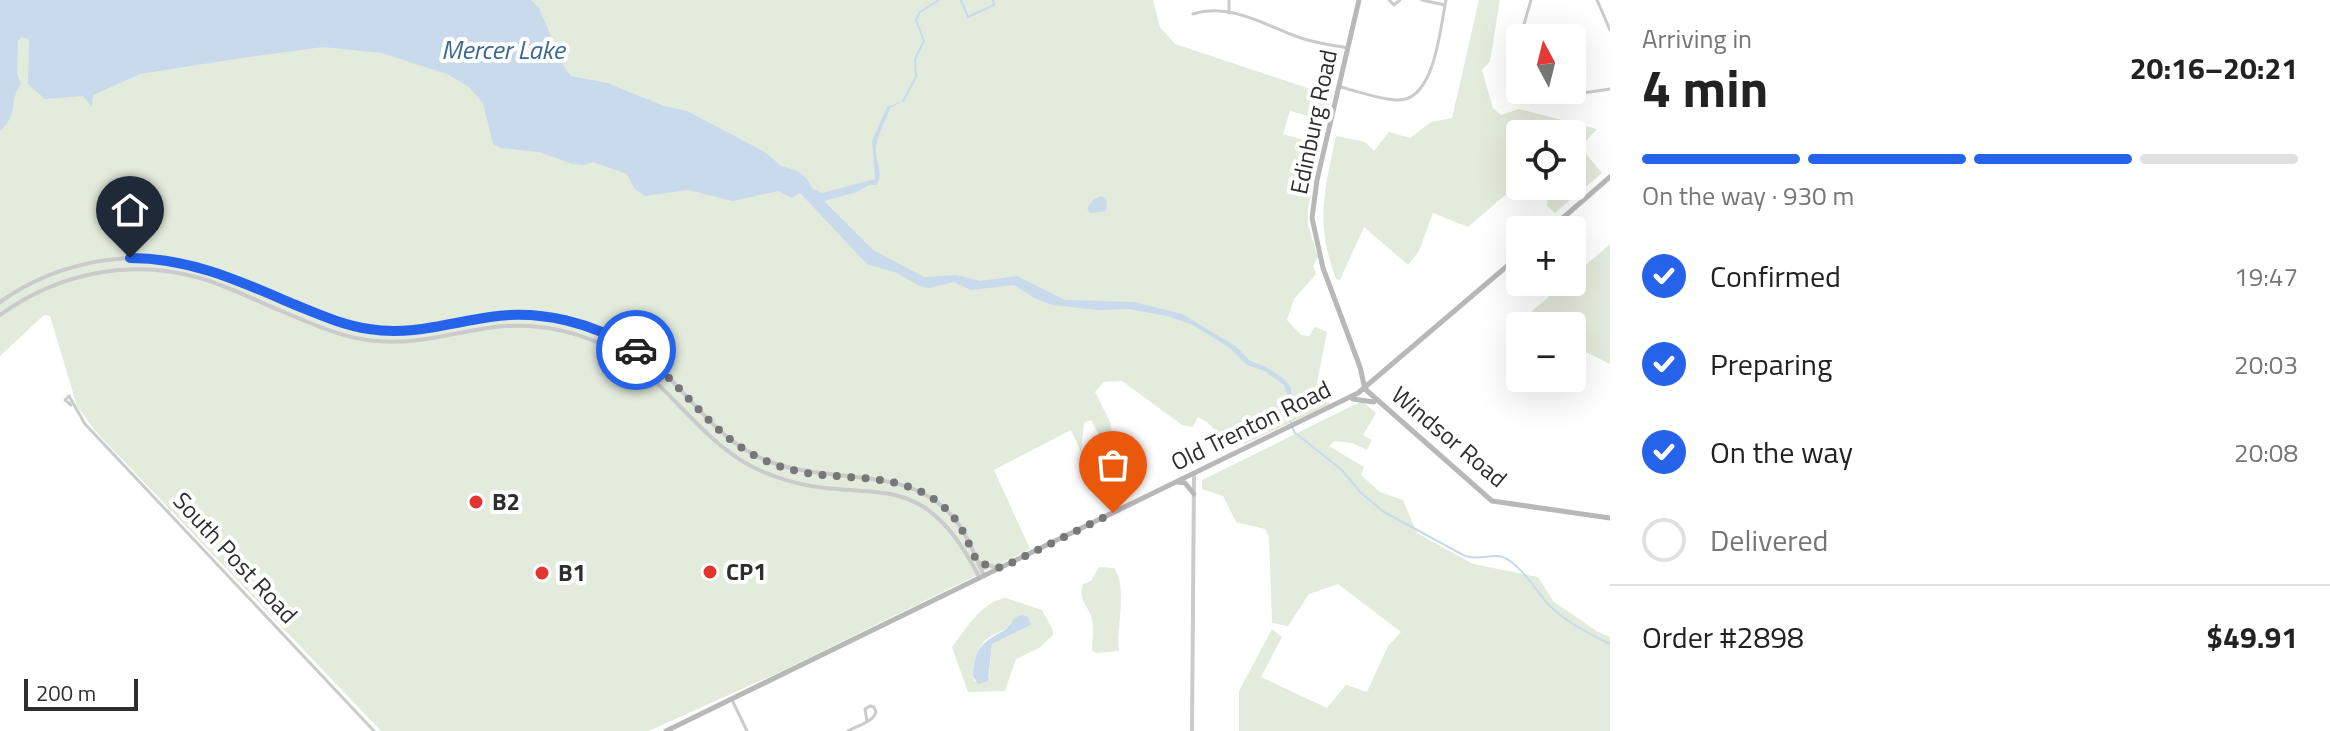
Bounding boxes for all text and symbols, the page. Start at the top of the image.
text: Arriving in [1642,19,1752,58]
north arrow [1506,24,1586,104]
map controls [1506,24,1586,392]
water label: Mercer Lake [441,30,567,69]
text: 20:16–20:21 [2130,45,2298,91]
street label: Edinburg Road [1280,46,1346,197]
text: 4 min [1642,48,1768,127]
button: locate [1506,120,1586,200]
pin [96,176,164,258]
text: On the way · 930 m [1642,176,1854,215]
icon: home [108,188,152,232]
button: + [1506,216,1586,296]
text: Confirmed [1710,253,1841,299]
icon: check [1642,254,1686,298]
text: 19:47 [2234,257,2298,296]
courier [596,310,676,390]
button: − [1506,312,1586,392]
icon: car [614,328,658,372]
text: Preparing [1710,341,1832,387]
icon: check [1642,342,1686,386]
text: 20:03 [2234,345,2298,384]
street label: Old Trenton Road [1164,371,1337,479]
street label: Windsor Road [1384,377,1515,495]
text: On the way [1710,429,1853,475]
icon: check [1642,430,1686,474]
pin [1079,431,1147,513]
text: 20:08 [2234,433,2298,472]
icon: bag [1091,443,1135,487]
street label: South Post Road [165,483,306,631]
place label: B2 [492,483,520,519]
marker: B2 [467,493,485,511]
text: Delivered [1710,517,1828,563]
place label: CP1 [726,553,767,589]
place label: B1 [558,554,586,590]
marker: CP1 [701,563,719,581]
marker: B1 [533,564,551,582]
text: Order #2898 [1642,614,1804,660]
text: $49.91 [2206,614,2298,660]
scale bar [24,675,138,711]
text: 200 m [36,676,96,710]

